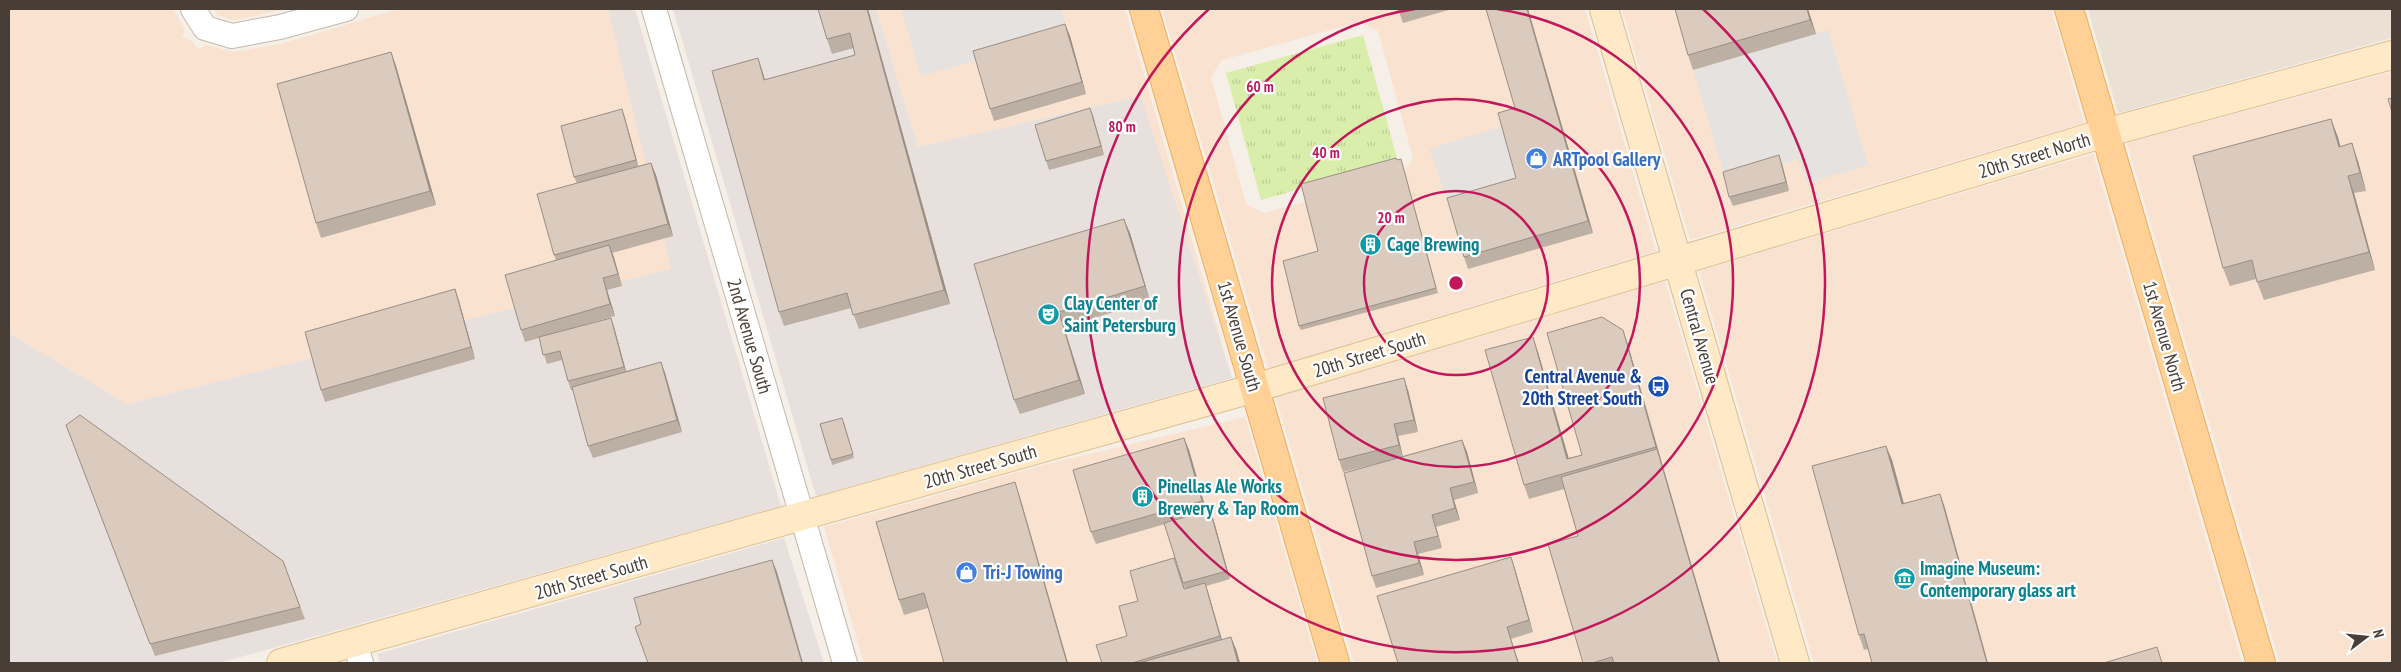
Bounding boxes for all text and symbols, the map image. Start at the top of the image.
text: 60 m [1246,77,1274,96]
text: 80 m [1108,117,1136,136]
street label: 20th Street North [1975,127,2093,183]
text: 40 m [1312,143,1340,162]
shop icon: ARTpool Gallery [1525,147,1549,171]
place label: ARTpool Gallery [1552,147,1661,171]
text: 20 m [1377,208,1405,227]
building icon: Cage Brewing [1359,232,1383,256]
place label: Cage Brewing [1387,232,1479,256]
centre of rings [1447,274,1465,292]
street label: 2nd Avenue South [722,276,778,396]
street label: 1st Avenue South [1213,278,1267,394]
street label: 1st Avenue North [2138,278,2192,394]
street label: Central Avenue [1675,285,1725,387]
place label: Clay Center of Saint Petersburg [1064,291,1176,337]
theatre icon: Clay Center of Saint Petersburg [1036,302,1060,326]
street label: 20th Street South [1310,326,1428,382]
place label: Central Avenue & 20th Street South [1521,364,1642,410]
bus stop icon: Central Avenue & 20th Street South [1646,375,1670,399]
street label: 20th Street South [921,438,1039,494]
place label: Pinellas Ale Works Brewery & Tap Room [1158,474,1299,520]
building icon: Pinellas Ale Works Brewery & Tap Room [1130,485,1154,509]
street label: 20th Street South [532,549,650,605]
place label: Imagine Museum: Contemporary glass art [1920,556,2076,602]
shop icon: Tri-J Towing [955,560,979,584]
place label: Tri-J Towing [983,560,1063,584]
museum icon: Imagine Museum: Contemporary glass art [1892,567,1916,591]
north arrow [2341,612,2391,662]
text: N [2369,627,2388,640]

